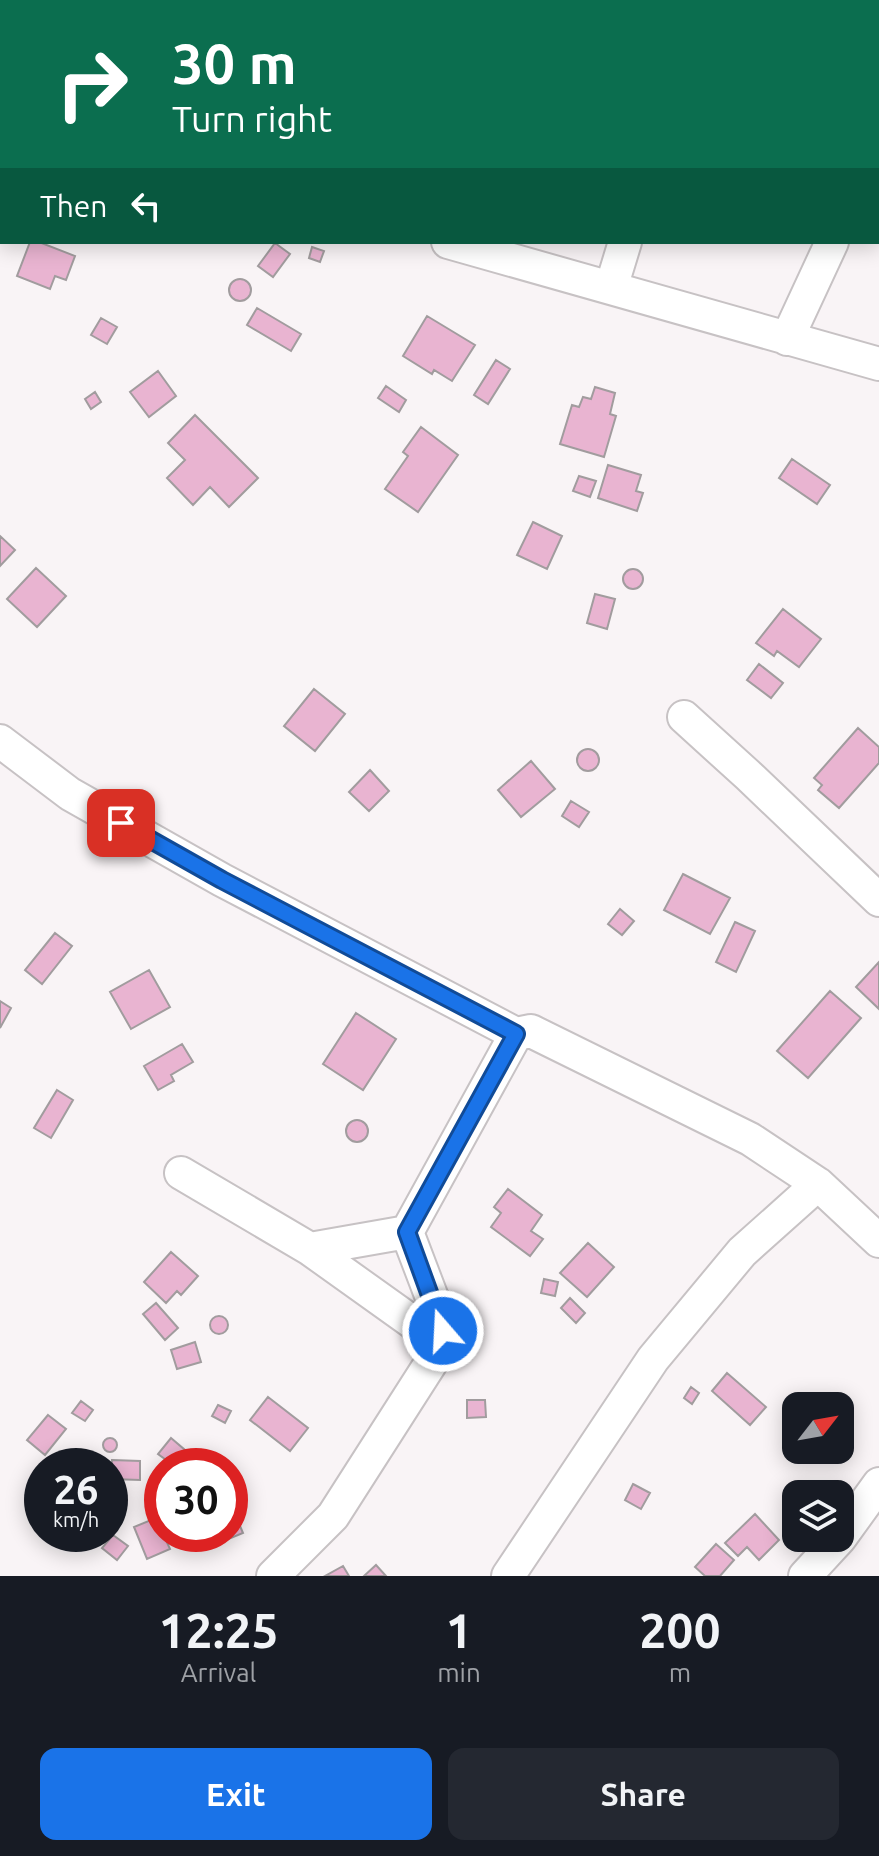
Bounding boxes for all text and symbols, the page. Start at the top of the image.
icon: right [40,32,144,136]
text: 30 m [172,32,297,95]
text: Turn right [172,98,332,139]
icon: left [124,184,168,228]
text: Then [40,189,108,223]
pin [87,789,155,857]
icon: arrive [99,801,143,845]
position arrow [401,1289,485,1373]
north arrow [782,1392,854,1464]
map controls [782,1392,854,1552]
speed limit sign: 30 [144,1448,248,1552]
text: 26 [53,1467,99,1512]
button: layers [782,1480,854,1552]
text: km/h [53,1508,99,1531]
text: 12:25 [159,1603,279,1657]
text: 1 [445,1603,472,1657]
text: 200 [639,1603,720,1657]
text: Arrival [181,1658,256,1687]
text: min [437,1658,481,1687]
text: m [669,1658,691,1687]
button: Exit [40,1748,432,1840]
button: Share [448,1748,839,1840]

